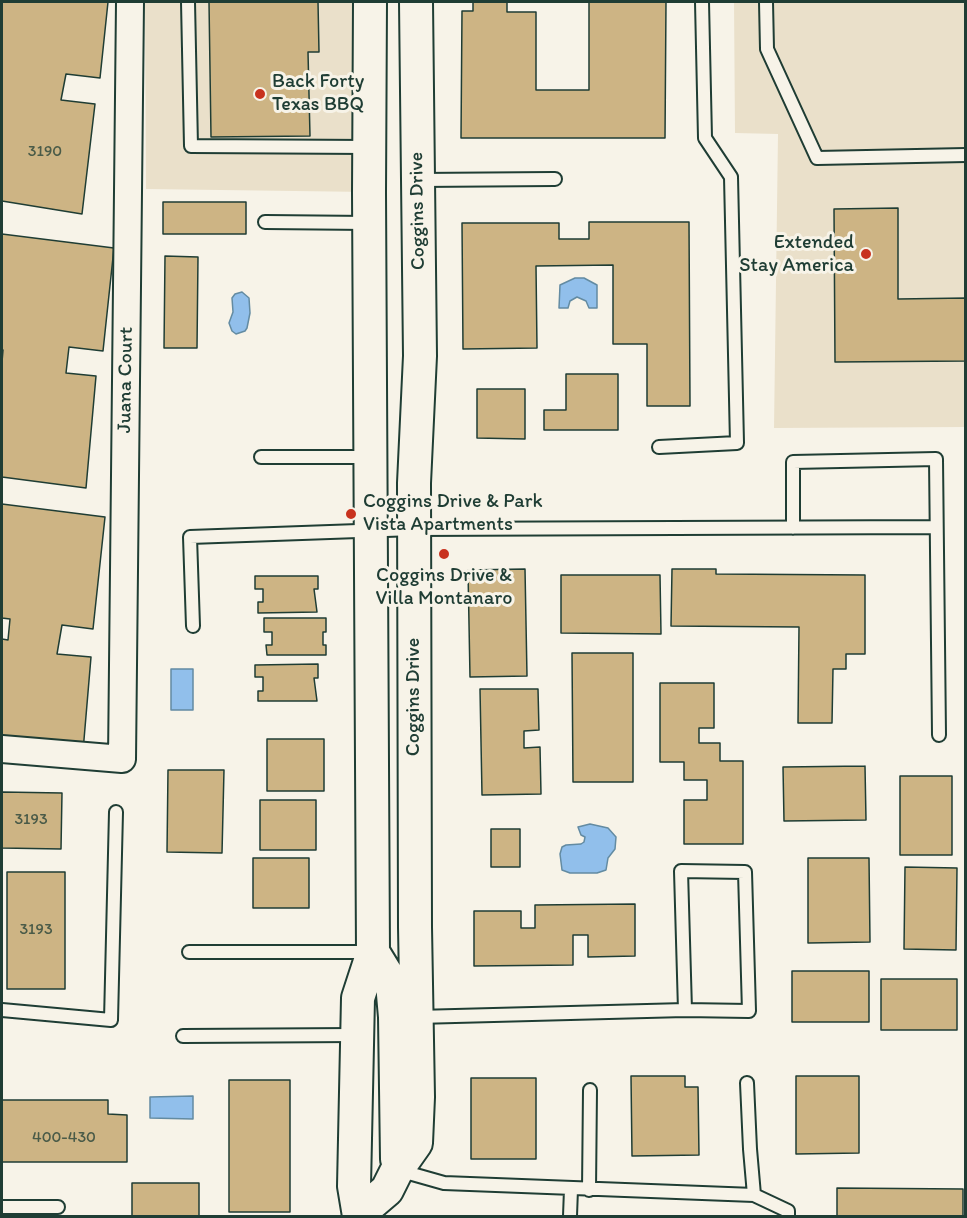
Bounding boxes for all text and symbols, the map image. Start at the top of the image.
place label: Back Forty Texas BBQ [272,70,364,117]
marker: Back Forty Texas BBQ [253,87,267,101]
house number: 3190 [28,142,62,162]
street label: Coggins Drive [405,152,431,270]
place label: Extended Stay America [739,231,854,278]
marker: Extended Stay America [859,247,873,261]
street label: Juana Court [113,327,139,433]
place label: Coggins Drive & Park Vista Apartments [363,490,543,537]
marker: Coggins Drive & Park Vista Apartments [344,507,358,521]
marker: Coggins Drive & Villa Montanaro [437,547,451,561]
place label: Coggins Drive & Villa Montanaro [375,564,513,611]
street label: Coggins Drive [402,638,426,756]
house number: 3193 [14,810,48,830]
house number: 3193 [19,920,53,940]
house number: 400-430 [32,1128,96,1148]

